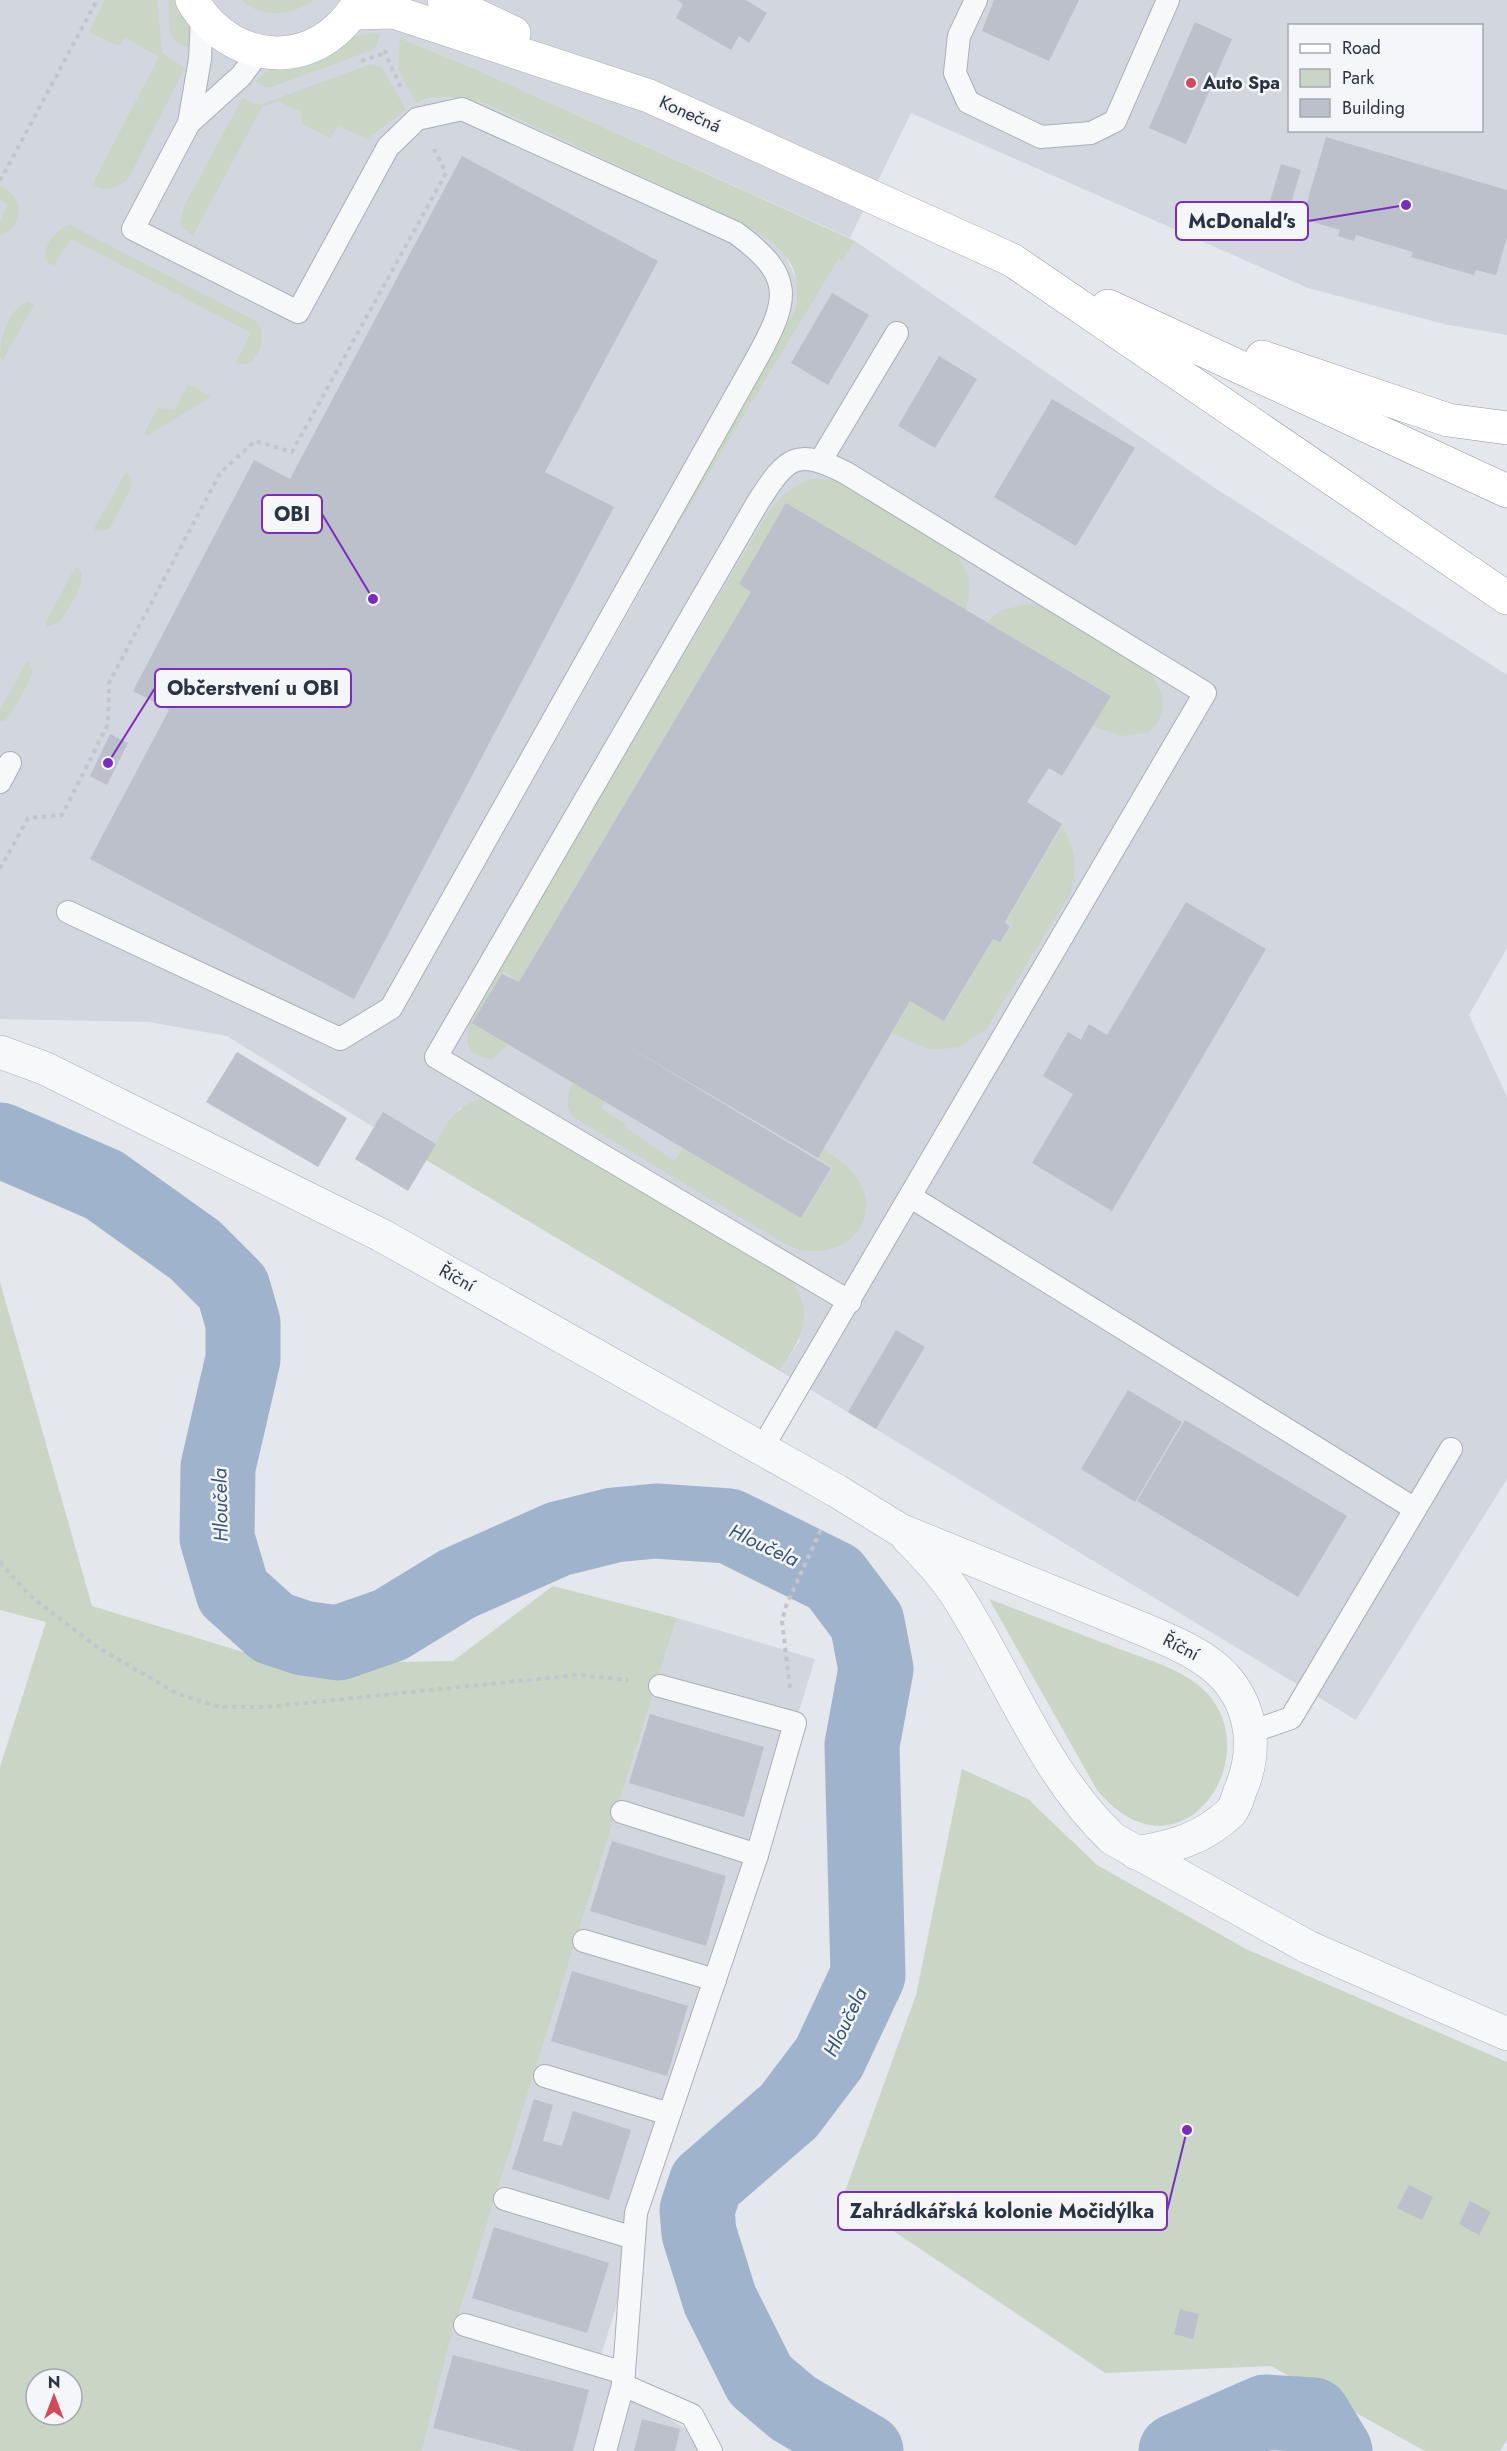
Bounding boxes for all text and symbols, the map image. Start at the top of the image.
legend [1288,24,1483,132]
text: Road [1342,35,1381,61]
text: Park [1342,65,1374,91]
place label: Auto Spa [1202,70,1280,96]
marker: Auto Spa [1184,76,1198,90]
street label: Konečná [655,89,725,139]
text: Building [1342,95,1405,121]
callout: McDonald's [1176,202,1308,240]
text: McDonald's [1188,207,1296,236]
callout: OBI [262,495,322,533]
text: OBI [274,500,310,529]
callout: Občerstvení u OBI [155,669,351,707]
text: Občerstvení u OBI [167,674,339,703]
street label: Říční [434,1258,481,1299]
water label: Hloučela [205,1468,236,1542]
water label: Hloučela [724,1517,803,1574]
street label: Říční [1158,1627,1205,1668]
water label: Hloučela [816,1983,875,2062]
callout: Zahrádkářská kolonie Močidýlka [838,2192,1167,2230]
text: Zahrádkářská kolonie Močidýlka [850,2197,1154,2226]
north arrow [24,2367,84,2427]
text: N [48,2371,60,2394]

